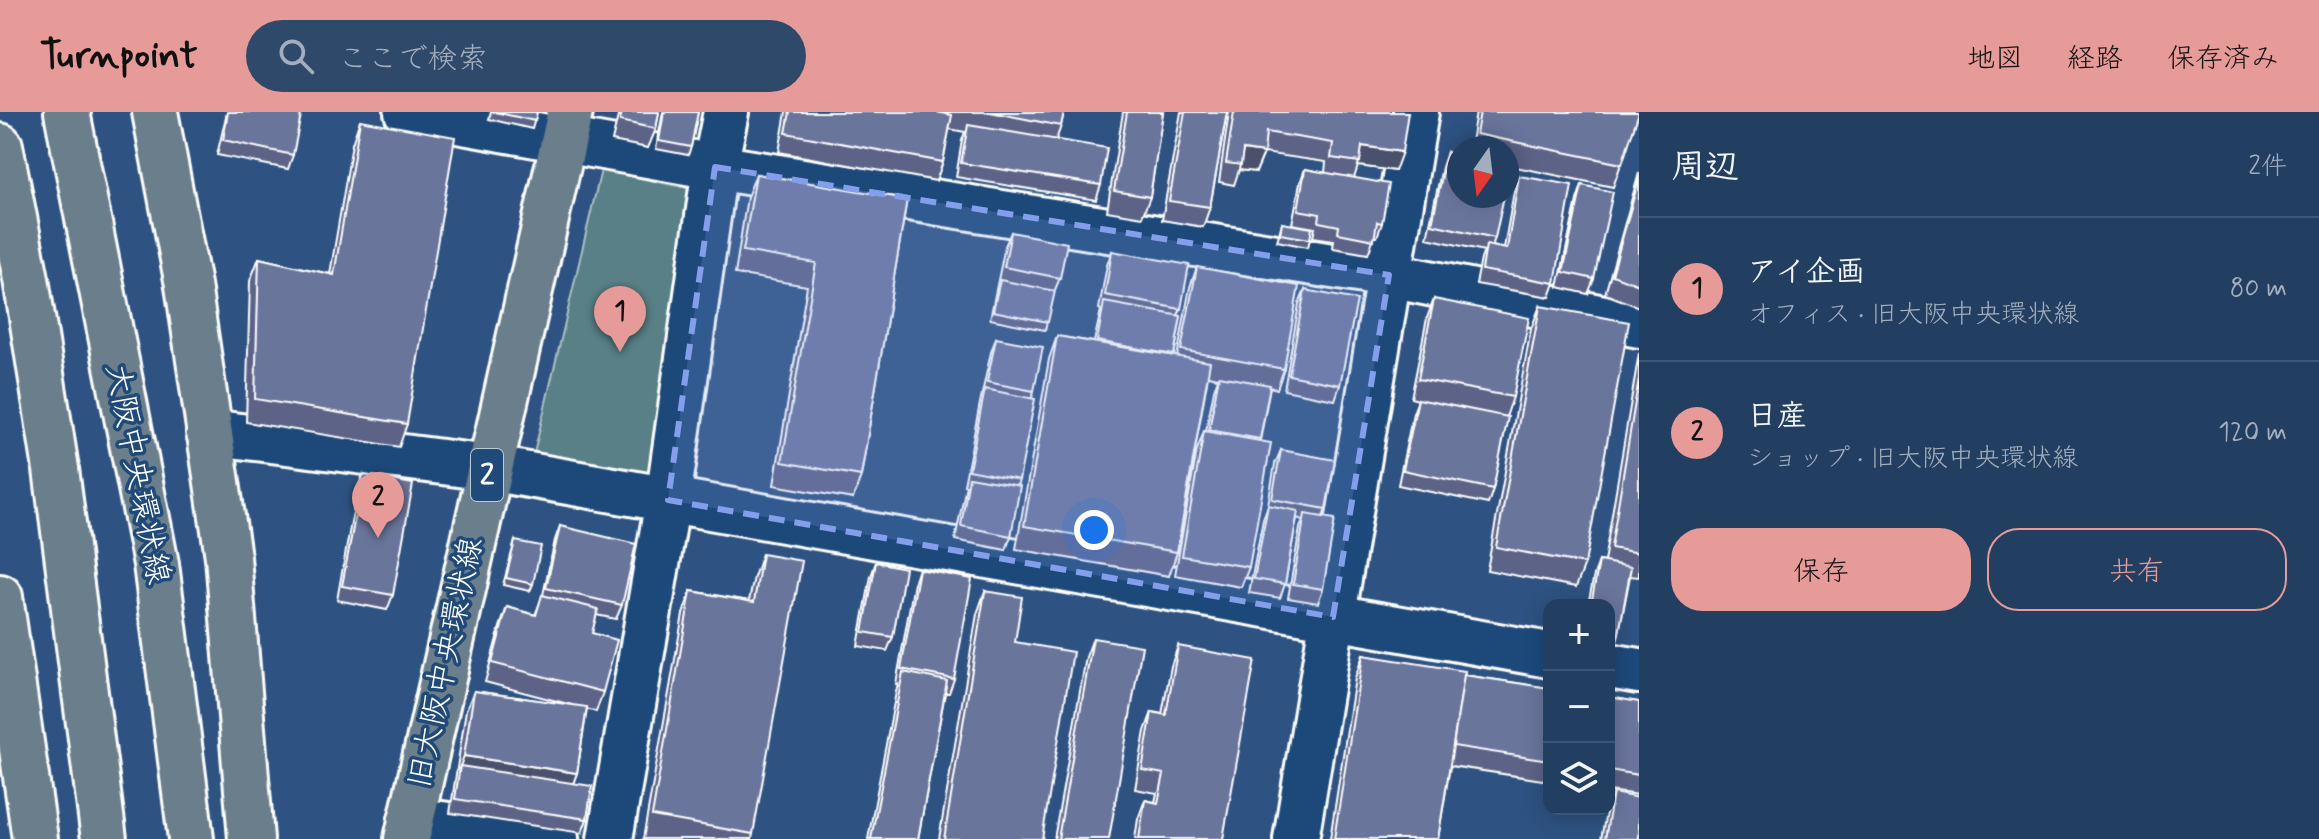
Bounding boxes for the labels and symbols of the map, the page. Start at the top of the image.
north arrow [1447,136,1519,208]
pin: 1 [594,286,646,352]
street label: 大阪中央環状線 [95,360,179,588]
road number: 2 [471,449,503,501]
pin: 2 [352,472,404,538]
your location [1074,510,1114,550]
street label: 旧大阪中央環状線 [399,533,493,793]

